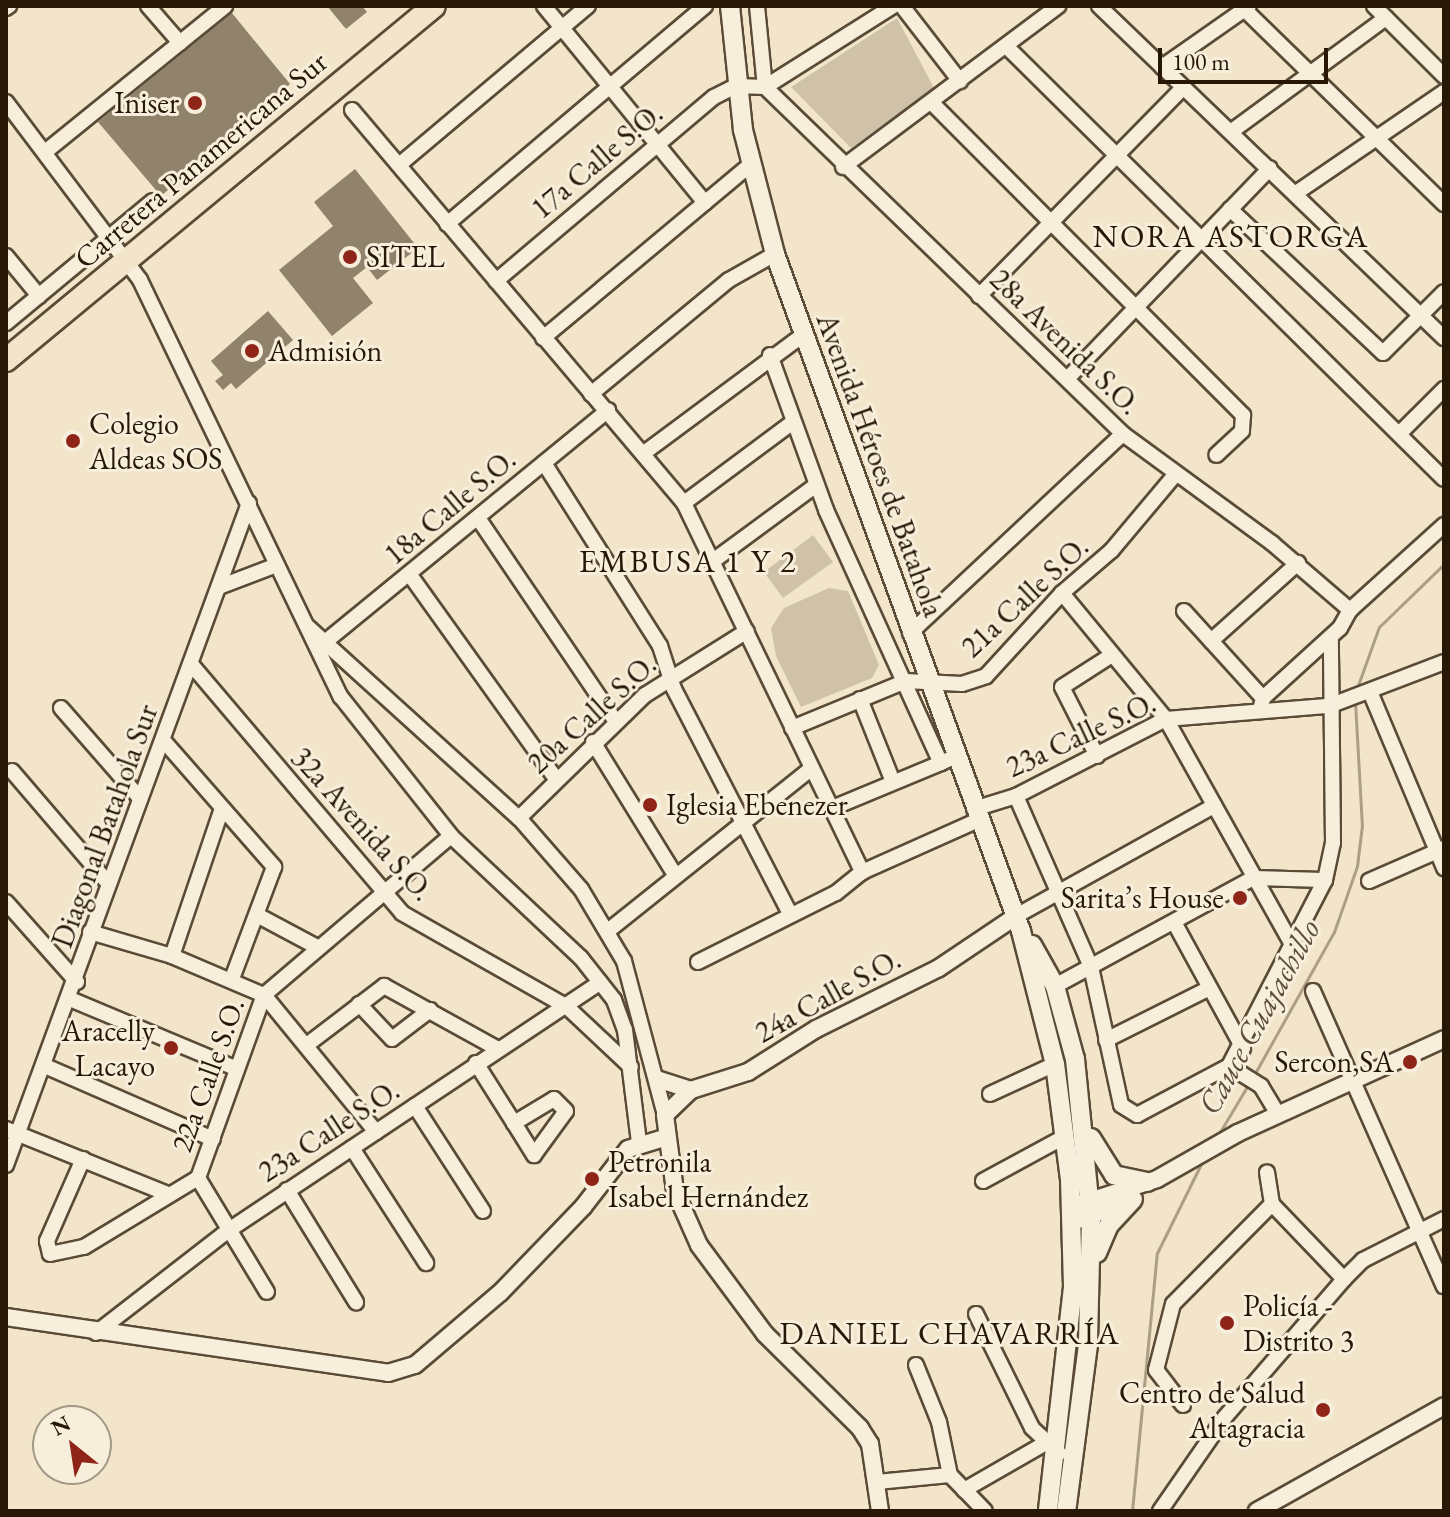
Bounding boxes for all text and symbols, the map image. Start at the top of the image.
scale bar [1162,32,1332,82]
street label: Carretera Panamericana Sur [67,44,335,276]
text: 100 m [1172,46,1230,77]
place label: Iniser [114,85,179,121]
marker: Iniser [186,94,204,112]
street label: 17a Calle S.O. [524,95,670,227]
district label: NORA ASTORGA [1093,217,1369,255]
place label: SITEL [366,239,445,275]
marker: SITEL [341,248,359,266]
street label: 28a Avenida S.O. [982,261,1148,423]
street label: Avenida Héroes de Batahola [808,308,952,622]
place label: Admisión [268,333,382,369]
marker: Admisión [243,342,261,360]
place label: Colegio Aldeas SOS [89,406,222,476]
marker: Colegio Aldeas SOS [64,432,82,450]
street label: 18a Calle S.O. [377,441,523,573]
street label: 21a Calle S.O. [954,529,1096,665]
district label: EMBUSA 1 Y 2 [579,542,797,580]
street label: 20a Calle S.O. [520,647,664,781]
street label: 23a Calle S.O. [1000,685,1162,785]
street label: Diagonal Batahola Sur [44,699,166,953]
street label: 32a Avenida S.O. [283,740,441,908]
place label: Iglesia Ebenezer [666,787,848,823]
marker: Iglesia Ebenezer [641,796,659,814]
place label: Sarita’s House [1061,880,1224,916]
marker: Sarita’s House [1231,889,1249,907]
water label: Cauce Cuajachillo [1190,913,1328,1121]
street label: 24a Calle S.O. [749,941,907,1051]
street label: 22a Calle S.O. [164,993,252,1157]
place label: Aracelly Lacayo [61,1013,155,1084]
marker: Aracelly Lacayo [162,1039,180,1057]
place label: Sercon,SA [1274,1044,1394,1080]
marker: Sercon,SA [1401,1053,1419,1071]
street label: 23a Calle S.O. [252,1072,406,1190]
place label: Petronila Isabel Hernández [608,1144,808,1214]
marker: Petronila Isabel Hernández [583,1170,601,1188]
place label: Policía - Distrito 3 [1243,1288,1354,1358]
district label: DANIEL CHAVARRÍA [779,1314,1121,1352]
marker: Policía - Distrito 3 [1218,1314,1236,1332]
place label: Centro de Salud Altagracia [1119,1375,1305,1446]
marker: Centro de Salud Altagracia [1312,1399,1334,1421]
north arrow [32,1405,112,1485]
text: N [46,1409,76,1443]

